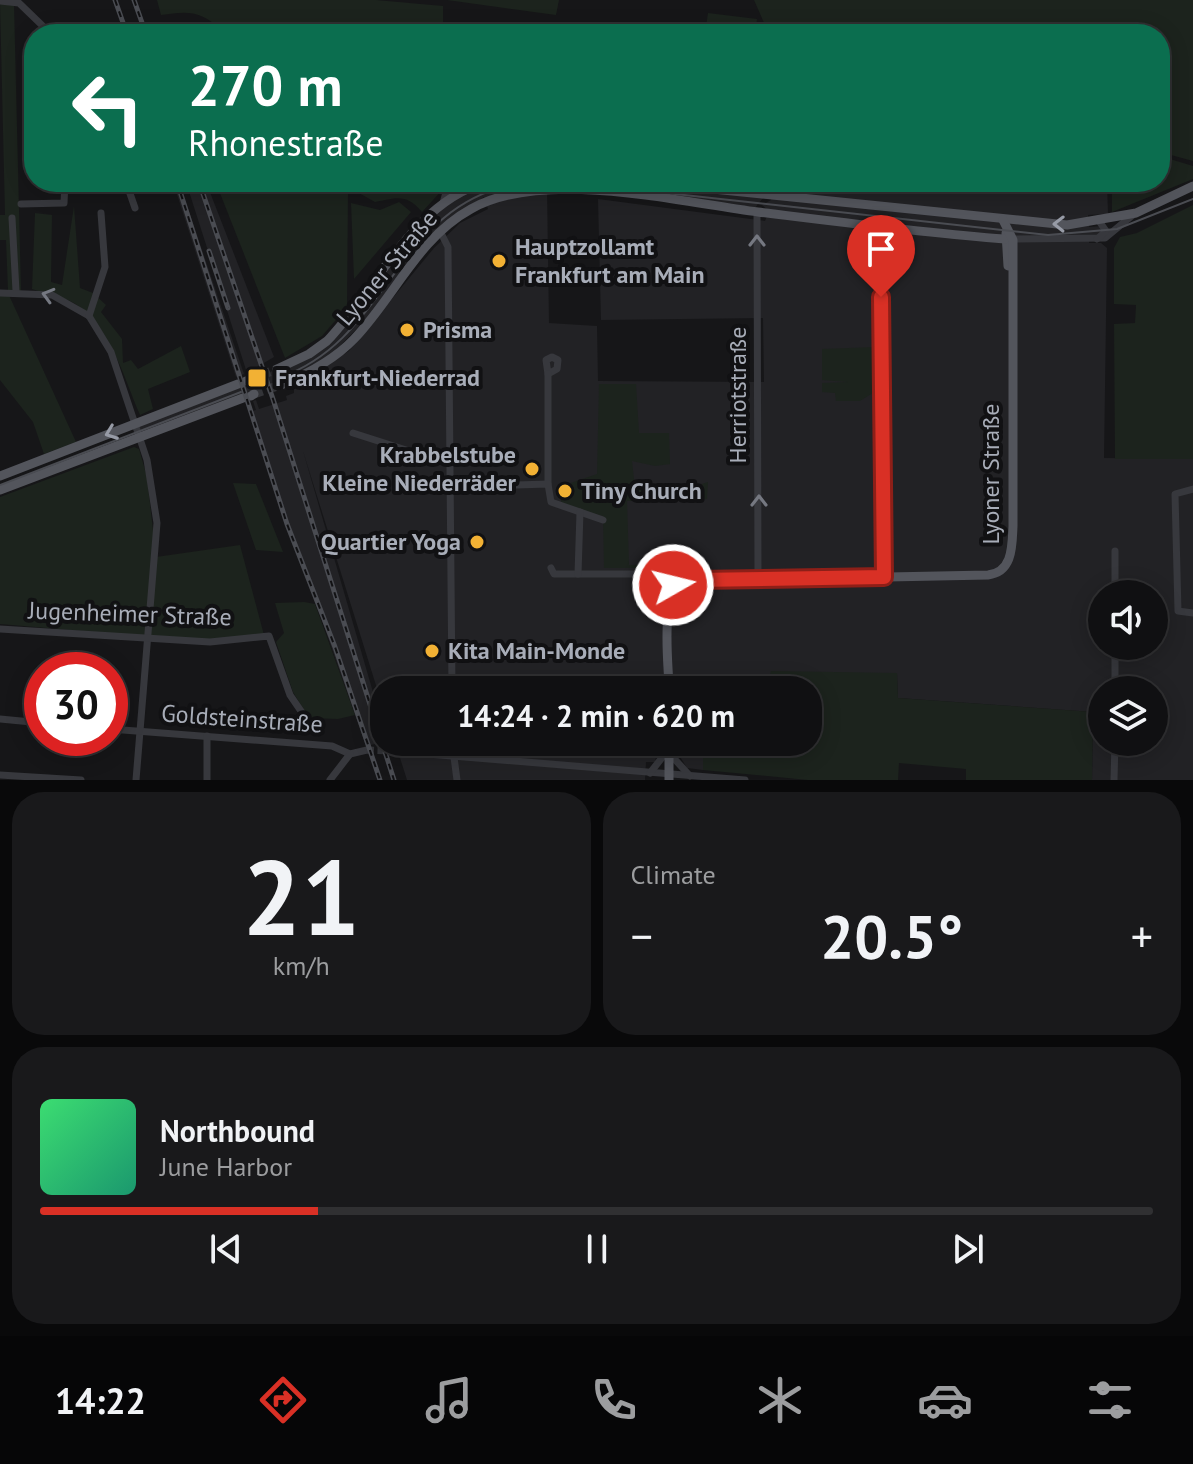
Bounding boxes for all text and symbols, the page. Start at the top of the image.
text: 270 m [188,49,343,121]
icon: left [56,56,160,160]
text: Rhonestraße [188,119,383,166]
street label: Lyoner Straße [329,204,444,332]
pin [847,215,915,297]
one-way arrow [1052,216,1065,233]
icon: arrive [859,227,903,271]
place label: Hauptzollamt Frankfurt am Main [515,231,705,290]
one-way arrow [748,234,766,247]
marker: Hauptzollamt Frankfurt am Main [490,252,508,270]
one-way arrow [42,288,56,305]
place label: Prisma [423,314,492,345]
marker: Prisma [398,321,416,339]
street label: Herriotstraße [722,327,753,463]
place label: Frankfurt-Niederrad [275,362,480,393]
marker: Frankfurt-Niederrad [246,367,268,389]
street label: Lyoner Straße [975,403,1006,545]
one-way arrow [105,423,119,440]
place label: Krabbelstube Kleine Niederräder [322,439,517,498]
marker: Krabbelstube Kleine Niederräder [523,460,541,478]
place label: Tiny Church [581,475,702,506]
marker: Tiny Church [556,482,574,500]
one-way arrow [750,494,768,507]
place label: Quartier Yoga [321,526,461,557]
marker: Quartier Yoga [468,533,486,551]
position arrow [631,543,715,627]
map controls [1088,580,1168,756]
button: sound [1088,580,1168,660]
street label: Jugenheimer Straße [27,594,232,633]
place label: Kita Main-Monde [448,635,625,666]
marker: Kita Main-Monde [423,642,441,660]
speed limit sign: 30 [24,652,128,756]
button: layers [1088,676,1168,756]
text: 14:24 · 2 min · 620 m [457,696,735,735]
street label: Goldsteinstraße [160,697,324,740]
text: 21 [242,829,360,964]
text: Climate [631,858,716,891]
text: 20.5° [820,897,963,975]
text: − [631,907,653,964]
text: + [1131,907,1153,964]
text: km/h [273,949,330,982]
text: Northbound [160,1111,315,1150]
text: June Harbor [160,1150,292,1183]
icon: previous [204,1227,248,1271]
icon: pause [575,1227,619,1271]
icon: next [946,1227,990,1271]
icon: directions [255,1372,311,1428]
icon: music [421,1372,477,1428]
icon: phone [586,1372,642,1428]
icon: climate [752,1372,808,1428]
icon: car [917,1372,973,1428]
icon: filters [1082,1372,1138,1428]
text: 14:22 [55,1377,146,1424]

